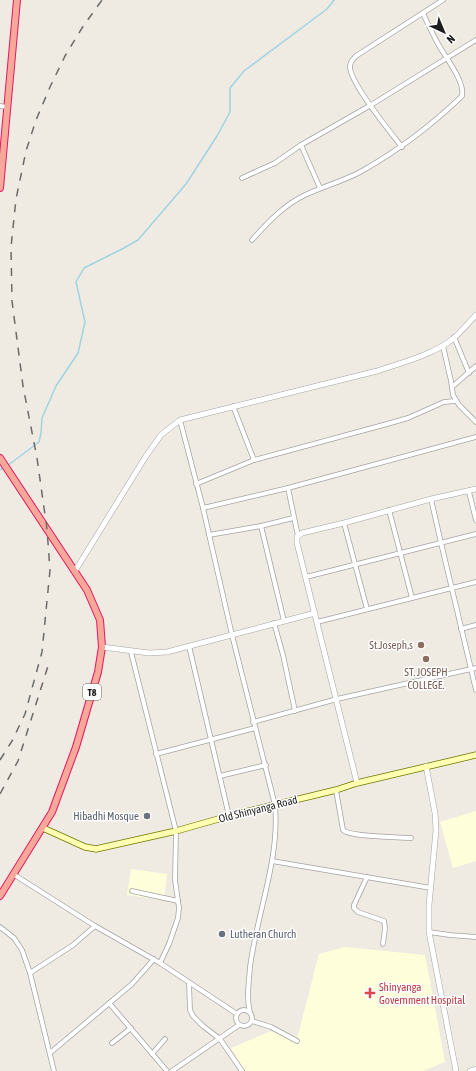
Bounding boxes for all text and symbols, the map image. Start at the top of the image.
north arrow [424,12,464,52]
text: N [444,33,457,46]
place label: St.Joseph,s [369,639,413,651]
marker: St.Joseph,s [416,640,426,650]
marker: ST. JOSEPH COLLEGE. [421,654,431,664]
place label: ST. JOSEPH COLLEGE. [404,666,448,691]
road number: T8 [83,684,101,700]
street label: Old Shinyanga Road [217,793,299,825]
place label: Hibadhi Mosque [73,810,139,822]
marker: Hibadhi Mosque [142,811,152,821]
place label: Lutheran Church [230,928,296,940]
marker: Lutheran Church [217,929,227,939]
place label: Shinyanga Government Hospital [379,981,465,1006]
marker: Shinyanga Government Hospital [364,987,376,999]

